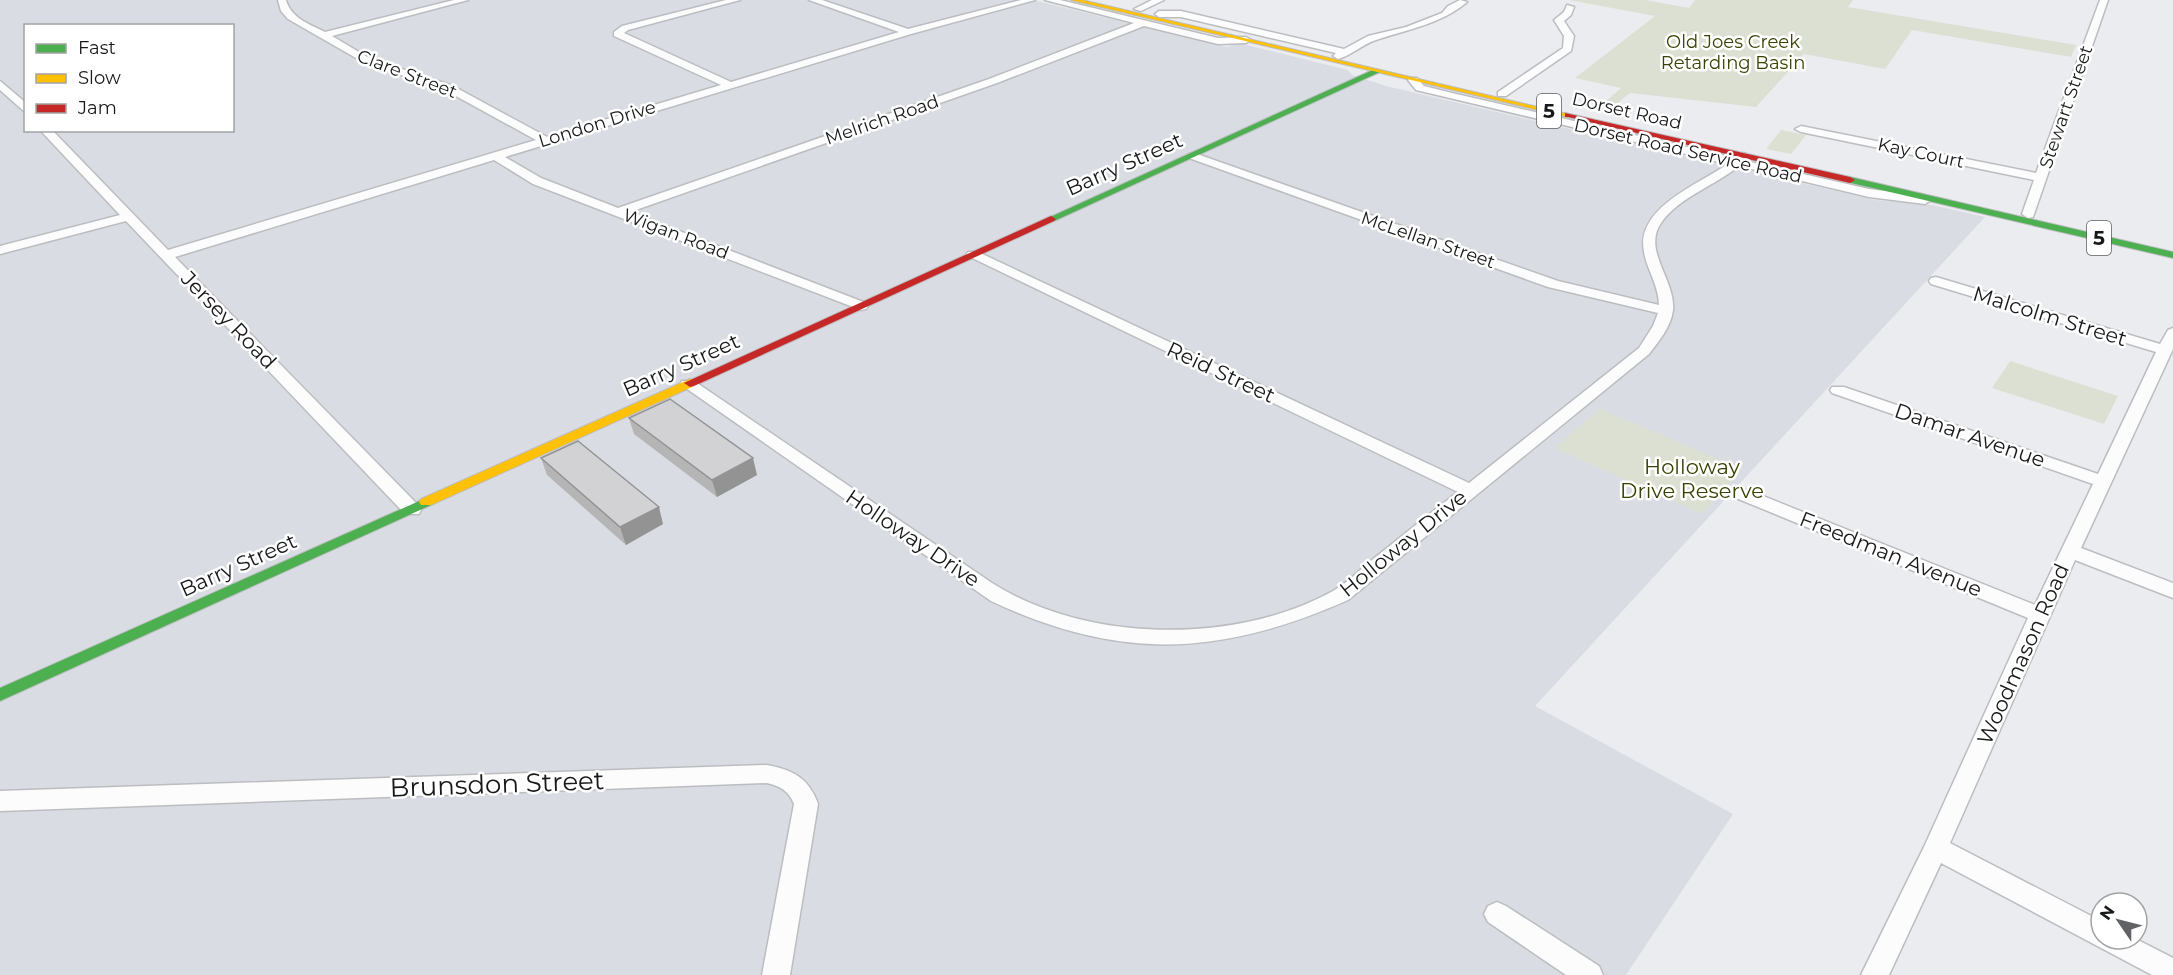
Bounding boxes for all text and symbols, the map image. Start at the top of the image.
legend [24,24,234,132]
park label: Old Joes Creek Retarding Basin [1661,31,1805,74]
text: Fast [78,37,116,59]
street label: Stewart Street [2035,43,2097,171]
street label: Clare Street [354,45,460,103]
text: Slow [78,67,121,89]
street label: Dorset Road [1570,88,1684,134]
street label: Melrich Road [822,90,942,150]
road number: 5 [1537,94,1561,128]
street label: London Drive [536,96,658,152]
text: Jam [77,97,117,119]
street label: Dorset Road Service Road [1572,114,1804,188]
street label: Barry Street [1062,127,1186,201]
street label: Kay Court [1876,133,1966,173]
street label: Wigan Road [620,204,732,264]
street label: McLellan Street [1358,207,1498,273]
road number: 5 [2087,221,2111,255]
street label: Jersey Road [175,265,282,374]
street label: Malcolm Street [1970,281,2130,351]
street label: Barry Street [619,328,743,402]
street label: Reid Street [1163,336,1279,408]
street label: Damar Avenue [1891,398,2049,472]
park label: Holloway Drive Reserve [1620,454,1764,503]
street label: Holloway Drive [841,484,985,592]
street label: Holloway Drive [1334,484,1472,602]
street label: Freedman Avenue [1796,506,1986,602]
street label: Barry Street [176,528,300,602]
street label: Woodmason Road [1972,560,2074,748]
street label: Brunsdon Street [389,764,605,804]
north arrow [2089,891,2149,951]
text: N [2096,902,2119,923]

